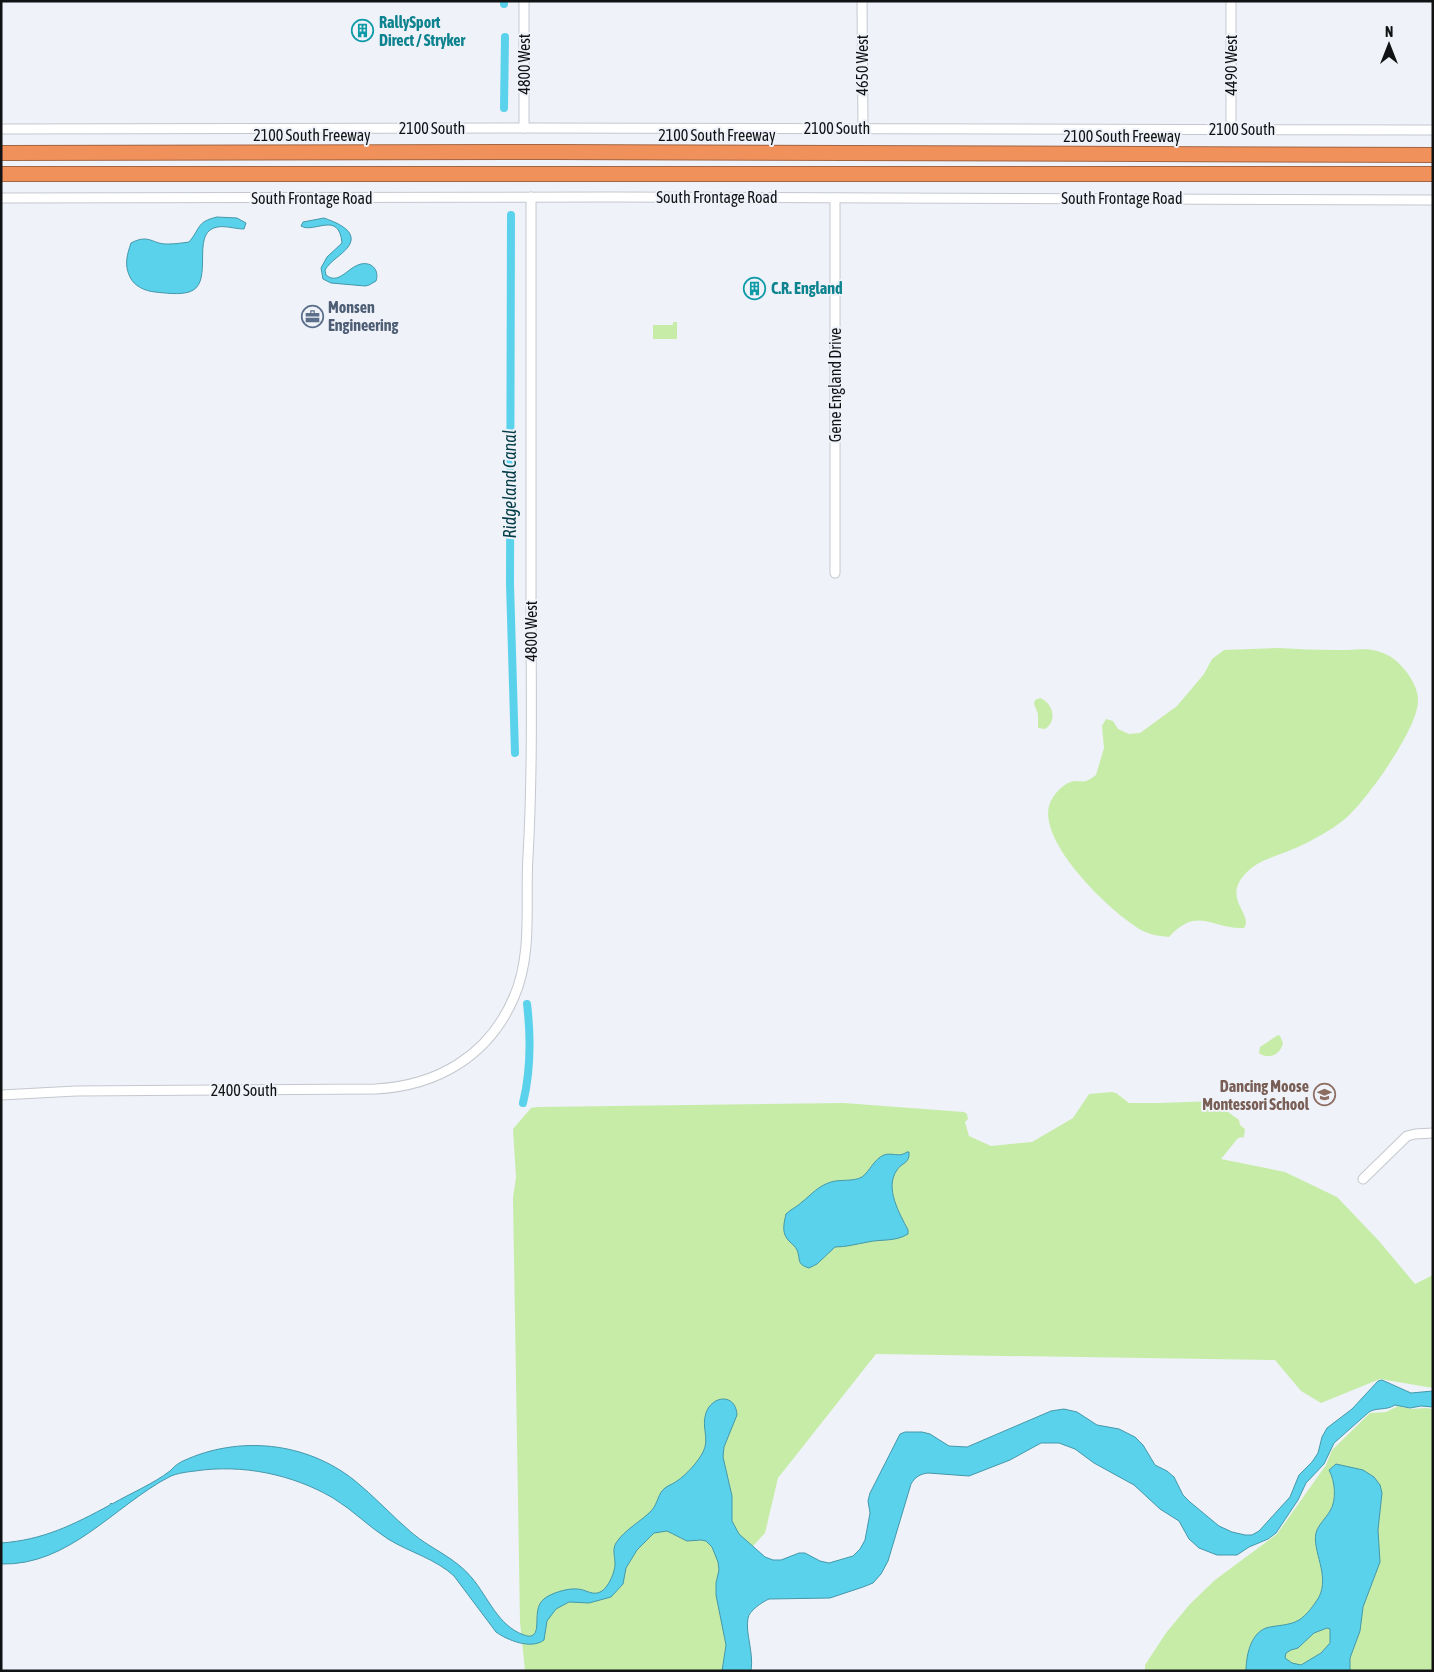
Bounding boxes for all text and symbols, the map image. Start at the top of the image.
place label: RallySport Direct / Stryker [379,13,465,49]
building icon: RallySport Direct / Stryker [351,19,375,43]
north arrow [1364,20,1414,70]
text: N [1385,24,1393,40]
street label: 4800 West [515,33,533,94]
street label: 4650 West [853,34,871,95]
street label: 4490 West [1222,34,1240,95]
street label: 2100 South [399,119,465,137]
street label: 2100 South [804,119,870,137]
street label: 2100 South [1209,120,1275,138]
street label: 2100 South Freeway [253,126,371,145]
street label: 2100 South Freeway [658,126,776,145]
street label: 2100 South Freeway [1063,127,1181,146]
street label: South Frontage Road [656,188,778,207]
street label: South Frontage Road [251,189,373,208]
street label: South Frontage Road [1061,189,1183,208]
building icon: C.R. England [743,276,767,300]
place label: C.R. England [771,279,843,297]
place label: Monsen Engineering [328,298,399,334]
office icon: Monsen Engineering [300,304,324,328]
street label: Gene England Drive [826,328,845,442]
water label: Ridgeland Canal [499,430,520,538]
street label: 4800 West [522,600,540,661]
place label: Dancing Moose Montessori School [1202,1077,1310,1113]
street label: 2400 South [211,1081,277,1099]
school or university icon: Dancing Moose Montessori School [1313,1083,1337,1107]

